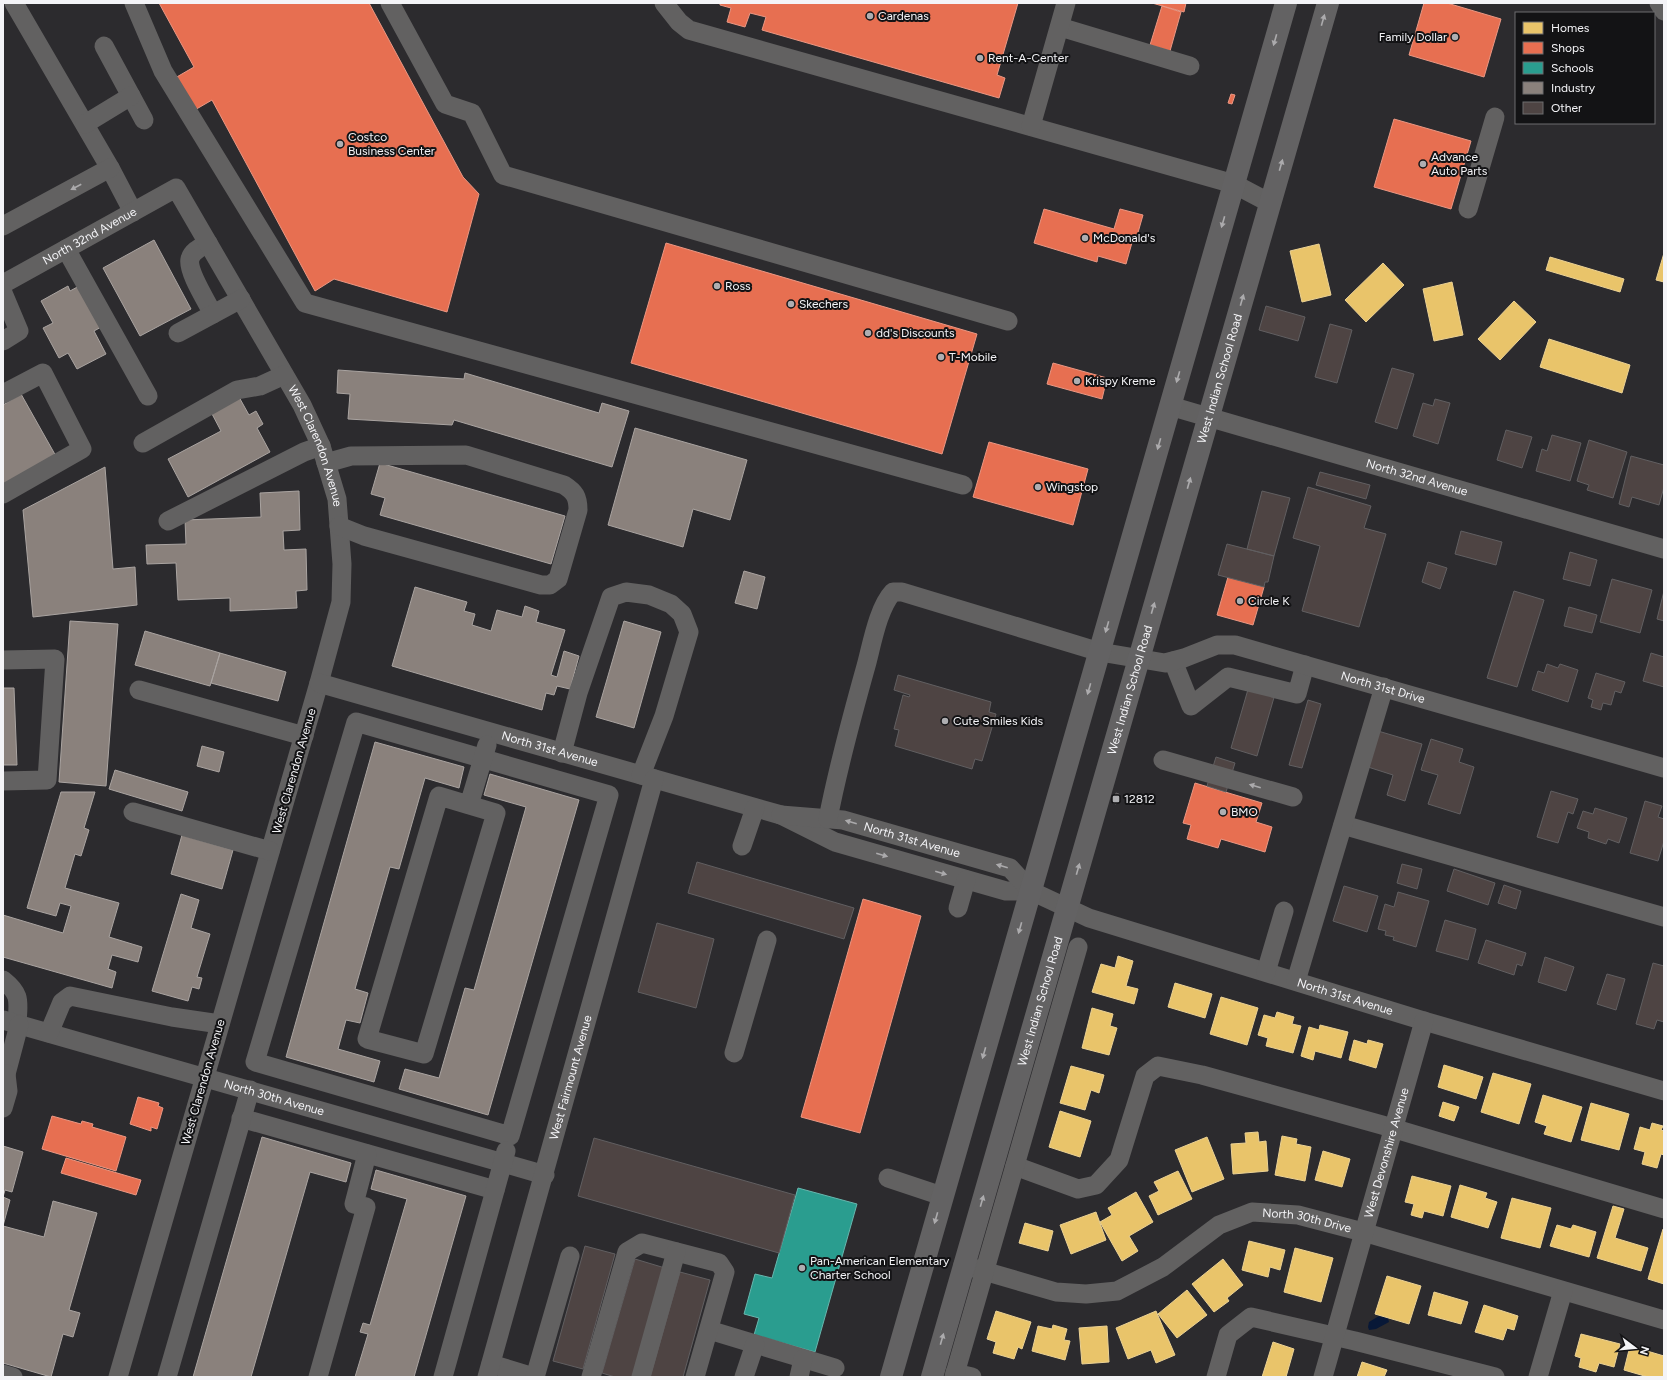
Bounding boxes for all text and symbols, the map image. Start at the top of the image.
place label: Cardenas [878,9,929,23]
marker: Cardenas [865,11,875,21]
legend [1515,12,1655,124]
one-way arrow [1320,13,1326,25]
text: Homes [1551,21,1590,35]
place label: Family Dollar [1379,30,1447,44]
marker: Family Dollar [1450,32,1460,42]
one-way arrow [1272,35,1278,47]
text: Shops [1551,41,1585,55]
place label: Rent-A-Center [988,51,1068,65]
marker: Rent-A-Center [975,53,985,63]
text: Schools [1551,61,1594,75]
text: Industry [1551,81,1596,95]
text: Other [1551,101,1582,115]
place label: Costco Business Center [348,130,435,158]
marker: Costco Business Center [335,139,345,149]
place label: Advance Auto Parts [1431,150,1488,178]
one-way arrow [1278,159,1284,171]
marker: Advance Auto Parts [1418,159,1428,169]
one-way arrow [70,183,82,190]
street label: North 32nd Avenue [40,204,139,268]
one-way arrow [1220,216,1226,228]
place label: McDonald's [1093,231,1156,245]
marker: McDonald's [1080,233,1090,243]
place label: Ross [725,279,751,293]
marker: Ross [712,281,722,291]
one-way arrow [1239,293,1245,305]
place label: Skechers [799,297,848,311]
marker: Skechers [786,299,796,309]
street label: West Indian School Road [1194,312,1245,445]
place label: dd's Discounts [876,326,955,340]
marker: dd's Discounts [863,328,873,338]
place label: T-Mobile [949,350,997,364]
marker: T-Mobile [936,352,946,362]
one-way arrow [1175,371,1181,383]
place label: Krispy Kreme [1085,374,1156,388]
marker: Krispy Kreme [1072,376,1082,386]
street label: West Clarendon Avenue [285,383,345,508]
one-way arrow [1156,438,1162,450]
street label: North 32nd Avenue [1364,456,1470,499]
one-way arrow [1186,477,1192,490]
place label: Wingstop [1046,480,1098,494]
marker: Wingstop [1033,482,1043,492]
place label: Circle K [1248,594,1290,608]
marker: Circle K [1235,596,1245,606]
one-way arrow [1150,602,1156,614]
one-way arrow [1104,621,1110,633]
street label: West Indian School Road [1105,624,1155,756]
street label: North 31st Drive [1339,669,1427,706]
one-way arrow [1086,683,1092,695]
street label: West Clarendon Avenue [269,706,319,835]
place label: Cute Smiles Kids [953,714,1044,728]
marker: Cute Smiles Kids [940,716,950,726]
street label: North 31st Avenue [500,728,600,769]
one-way arrow [1249,783,1262,789]
place label: 12812 [1124,792,1155,806]
marker: 12812 [1111,794,1121,804]
place label: BMO [1231,805,1258,819]
marker: BMO [1218,807,1228,817]
one-way arrow [844,819,856,825]
street label: North 31st Avenue [862,819,962,860]
one-way arrow [876,852,888,858]
one-way arrow [996,863,1008,869]
one-way arrow [1075,863,1081,875]
one-way arrow [935,870,947,876]
one-way arrow [1017,923,1023,935]
street label: West Indian School Road [1015,935,1066,1068]
street label: North 31st Avenue [1295,975,1395,1018]
street label: West Fairmount Avenue [547,1013,595,1141]
street label: West Clarendon Avenue [178,1017,228,1146]
one-way arrow [981,1047,987,1059]
street label: North 30th Avenue [222,1077,326,1119]
street label: West Devonshire Avenue [1362,1086,1412,1219]
one-way arrow [979,1195,985,1207]
street label: North 30th Drive [1262,1206,1353,1236]
one-way arrow [933,1213,939,1225]
place label: Pan-American Elementary Charter School [810,1254,950,1282]
marker: Pan-American Elementary Charter School [797,1263,807,1273]
north arrow [1615,1328,1655,1368]
one-way arrow [939,1333,945,1345]
text: N [1637,1345,1652,1357]

